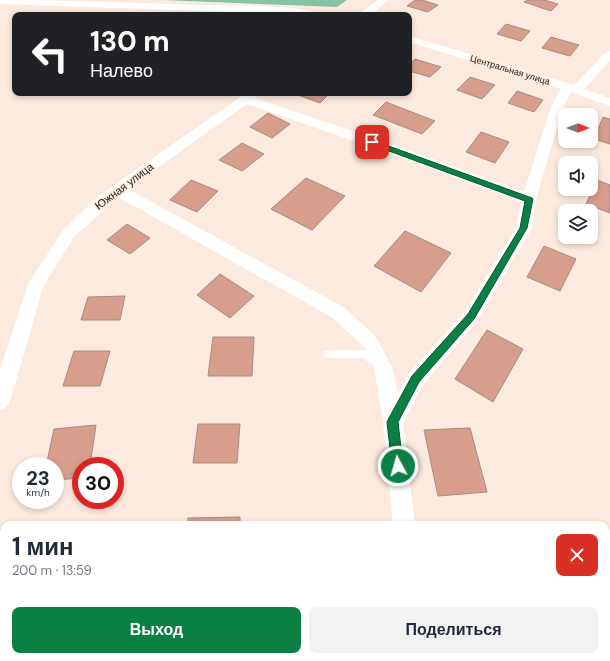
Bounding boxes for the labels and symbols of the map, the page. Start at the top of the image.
street label: Центральная улица [469,52,551,88]
north arrow [558,108,598,148]
pin [355,125,389,159]
street label: Южная улица [92,159,157,213]
position arrow [377,445,419,487]
speed limit sign: 30 [72,457,124,509]

